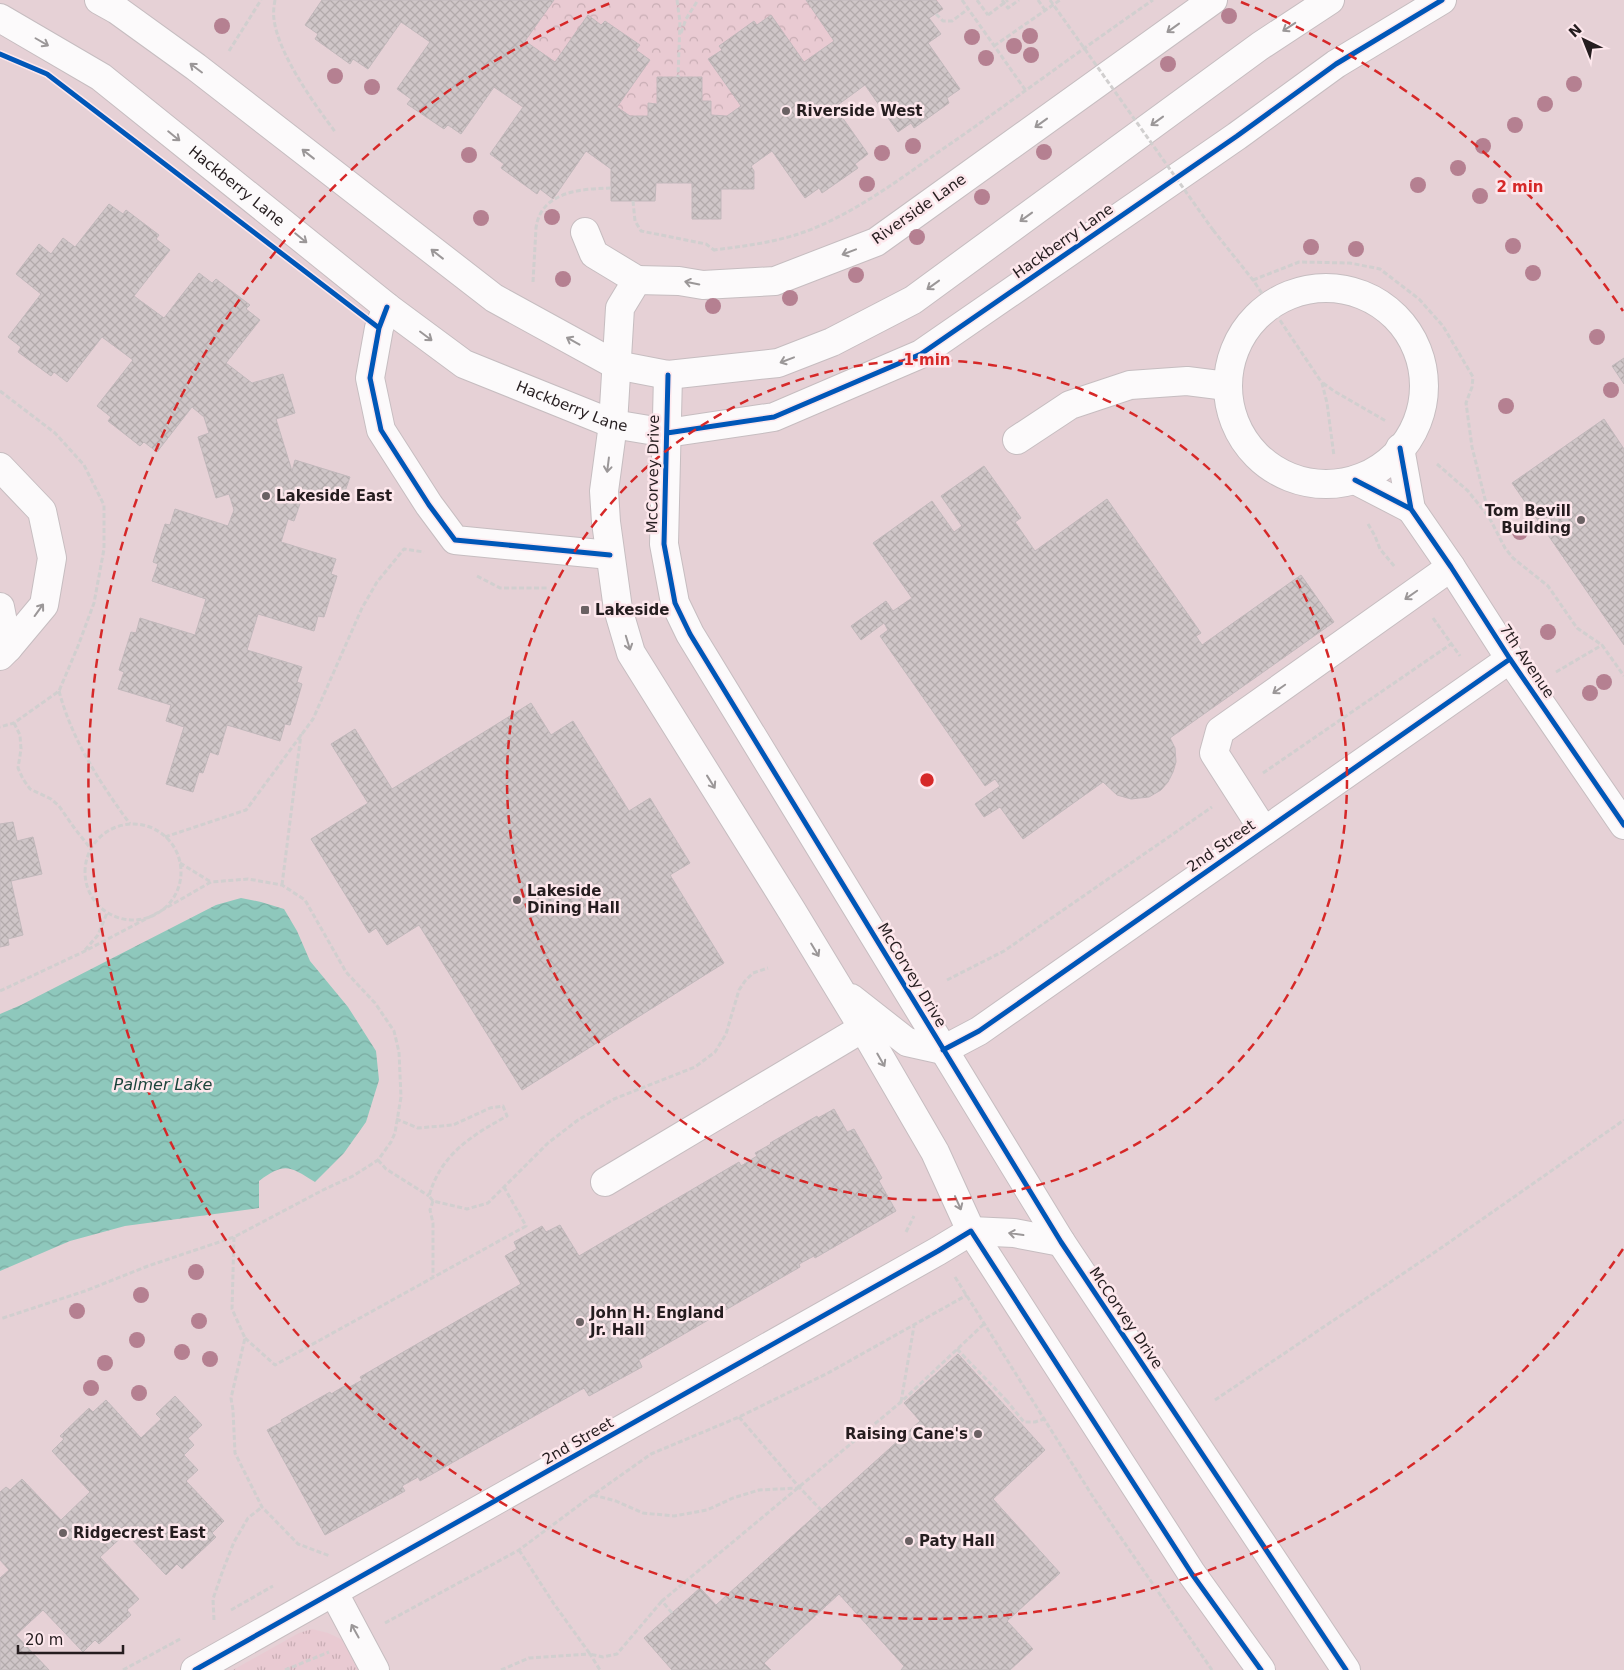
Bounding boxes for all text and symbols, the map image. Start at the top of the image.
north arrow [1559,15,1609,65]
text: N [1565,21,1585,40]
one-way arrow [1283,22,1297,32]
one-way arrow [1167,23,1181,33]
one-way arrow [34,38,49,48]
one-way arrow [190,62,203,73]
place label: Riverside West [796,102,923,120]
marker: Riverside West [780,105,792,117]
one-way arrow [1151,116,1164,127]
one-way arrow [1034,118,1048,128]
one-way arrow [168,130,181,141]
street label: Hackberry Lane [185,142,288,230]
one-way arrow [302,149,315,160]
street label: Riverside Lane [869,170,969,248]
text: 2 min [1496,178,1544,196]
street label: Hackberry Lane [1009,200,1117,282]
one-way arrow [1019,212,1033,222]
one-way arrow [294,232,307,243]
one-way arrow [842,248,857,257]
one-way arrow [430,249,444,259]
one-way arrow [684,278,700,287]
one-way arrow [926,280,940,290]
one-way arrow [419,330,432,341]
one-way arrow [566,336,581,345]
text: 1 min [903,351,951,369]
one-way arrow [779,356,794,365]
street label: Hackberry Lane [514,377,629,435]
street label: McCorvey Drive [643,414,663,534]
one-way arrow [603,457,613,473]
place label: Lakeside East [276,487,392,505]
marker: Lakeside East [260,490,272,502]
place label: Tom Bevill Building [1485,502,1571,537]
marker: Tom Bevill Building [1575,514,1587,526]
one-way arrow [1405,590,1419,600]
place label: Lakeside [595,601,669,619]
one-way arrow [34,603,44,617]
marker: Lakeside [579,604,591,616]
street label: 7th Avenue [1496,621,1558,701]
one-way arrow [623,634,633,650]
one-way arrow [1272,684,1286,694]
centre of rings [918,771,936,789]
one-way arrow [707,774,717,788]
street label: 2nd Street [1184,816,1259,876]
place label: Lakeside Dining Hall [527,882,620,917]
marker: Lakeside Dining Hall [511,894,523,906]
street label: McCorvey Drive [874,919,950,1031]
one-way arrow [811,942,821,956]
one-way arrow [877,1052,887,1067]
water label: Palmer Lake [114,1075,213,1094]
one-way arrow [954,1195,964,1210]
one-way arrow [1008,1228,1024,1238]
street label: McCorvey Drive [1085,1264,1167,1372]
place label: John H. England Jr. Hall [589,1304,724,1339]
marker: John H. England Jr. Hall [574,1316,586,1328]
street label: 2nd Street [539,1413,617,1469]
place label: Raising Cane's [845,1425,968,1443]
marker: Raising Cane's [972,1428,984,1440]
place label: Ridgecrest East [73,1524,206,1542]
marker: Ridgecrest East [57,1527,69,1539]
place label: Paty Hall [919,1532,995,1550]
marker: Paty Hall [903,1535,915,1547]
scale bar [18,1622,122,1654]
one-way arrow [350,1624,360,1639]
text: 20 m [25,1631,63,1649]

